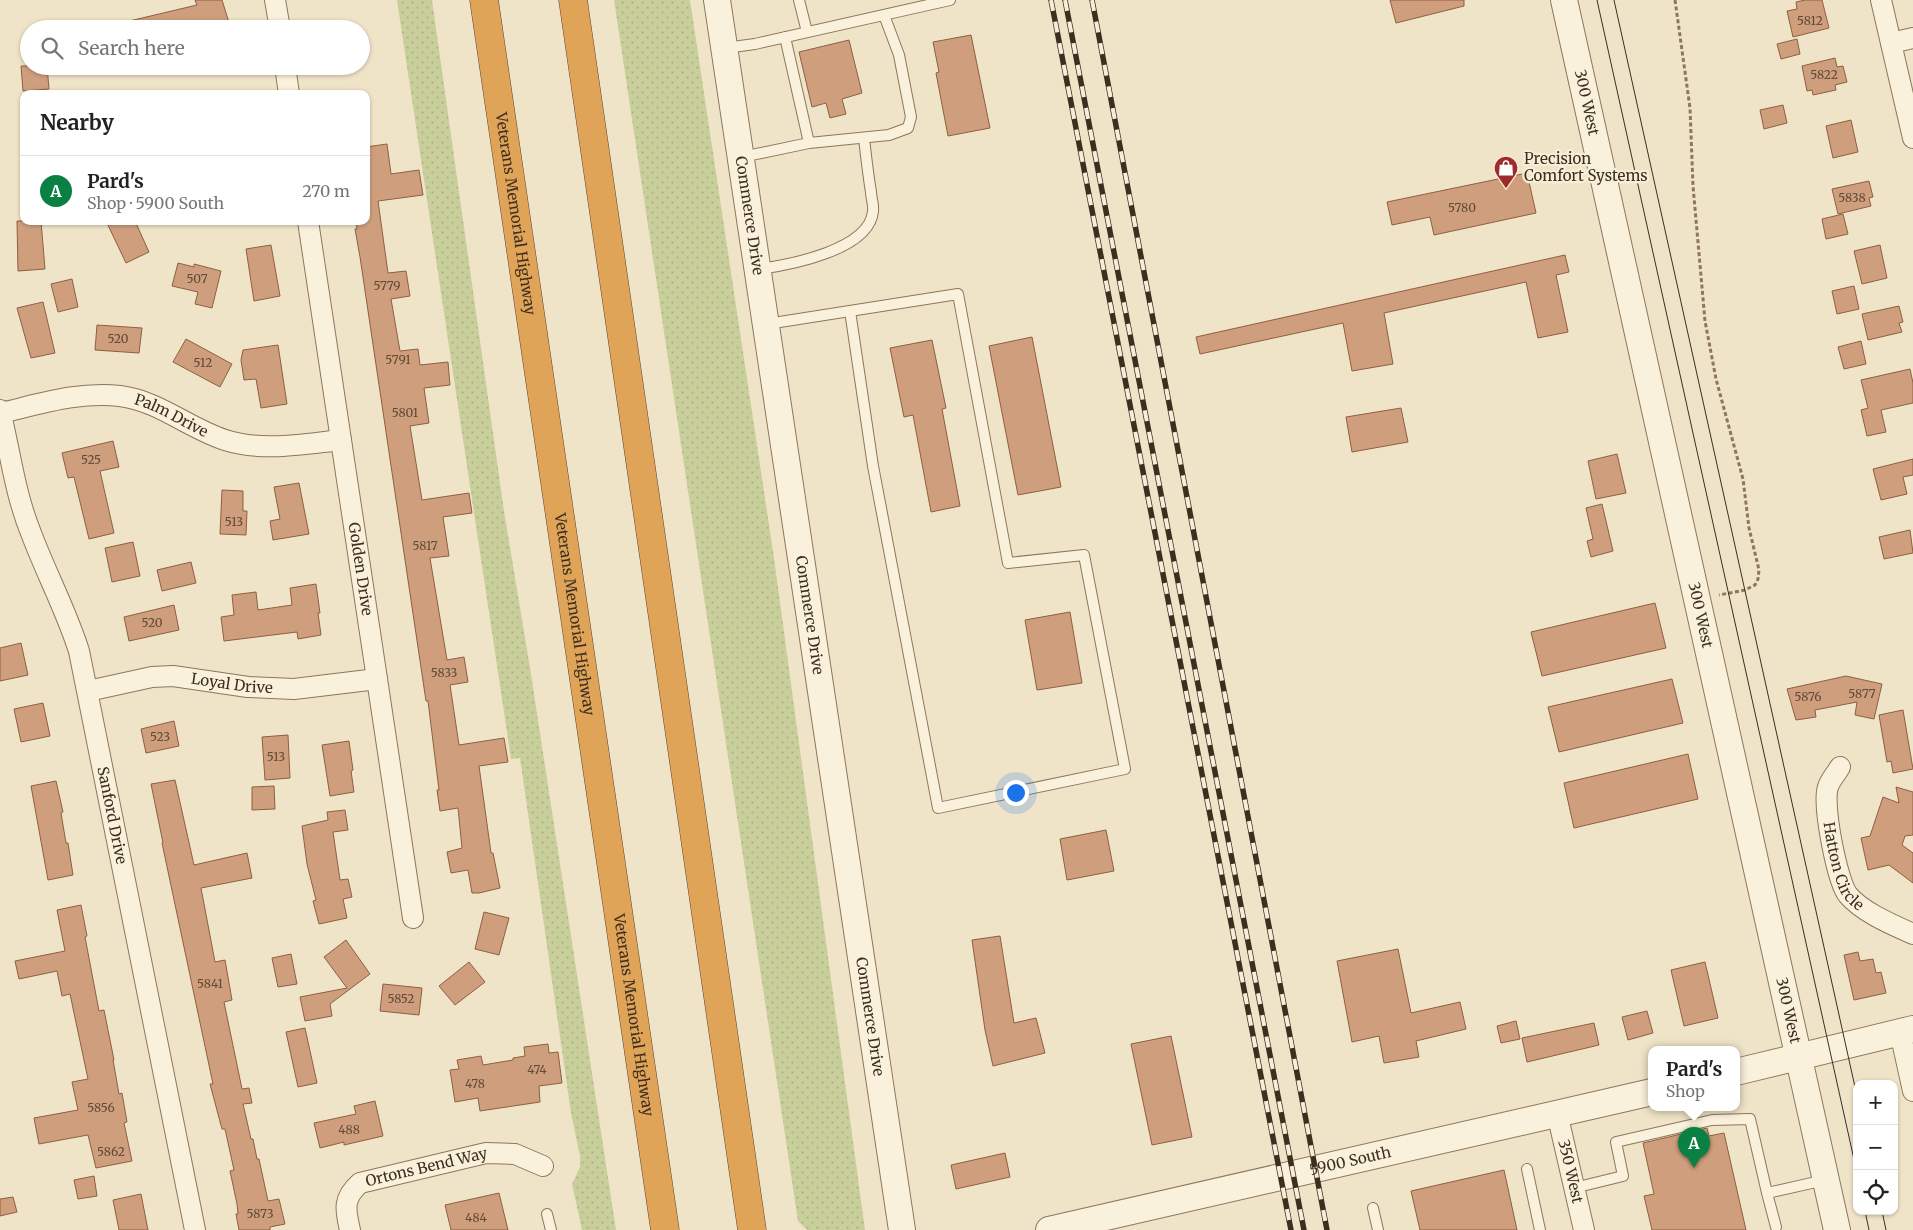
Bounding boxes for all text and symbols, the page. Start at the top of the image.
house number: 5812 [1797,13,1823,28]
search box [20,20,370,75]
icon: search [38,34,66,62]
text: Search here [78,36,185,60]
house number: 5822 [1810,67,1838,82]
street label: 300 West [1571,68,1604,137]
text: Nearby [40,109,114,136]
street label: Veterans Memorial Highway [492,110,540,316]
place label: Precision Comfort Systems [1524,149,1648,185]
street label: Commerce Drive [732,155,768,276]
shop icon: Precision Comfort Systems [1493,155,1519,189]
text: Pard's [87,169,144,193]
text: A [50,181,62,201]
text: 270 m [302,181,350,201]
house number: 5838 [1838,190,1866,205]
text: Shop · 5900 South [87,193,224,213]
house number: 5780 [1448,200,1476,215]
house number: 507 [186,271,208,286]
house number: 5779 [373,278,401,293]
house number: 520 [107,331,129,346]
house number: 5791 [385,352,411,367]
house number: 512 [194,355,212,370]
street label: Palm Drive [132,389,211,441]
house number: 5801 [392,405,419,420]
house number: 525 [81,452,101,467]
street label: Veterans Memorial Highway [550,511,599,717]
house number: 513 [225,514,243,529]
street label: Golden Drive [345,521,377,617]
house number: 5817 [412,538,438,553]
street label: Commerce Drive [792,554,828,676]
street label: 300 West [1684,580,1718,650]
house number: 520 [141,615,163,630]
house number: 5833 [431,665,457,680]
street label: Loyal Drive [190,669,273,697]
house number: 5877 [1848,686,1876,701]
house number: 5876 [1794,689,1822,704]
house number: 523 [150,729,170,744]
house number: 513 [267,749,285,764]
street label: Sanford Drive [93,765,131,866]
your location [1003,780,1029,806]
street label: Hatton Circle [1819,821,1868,915]
street label: Veterans Memorial Highway [609,912,658,1118]
street label: Commerce Drive [852,956,889,1077]
house number: 5841 [197,976,223,991]
street label: 300 West [1772,976,1805,1045]
house number: 5852 [387,991,415,1006]
popup [1648,1046,1740,1111]
text: Pard's [1666,1057,1722,1081]
house number: 474 [527,1062,547,1077]
house number: 478 [465,1076,485,1091]
map controls [1853,1080,1898,1215]
button: + [1853,1080,1898,1125]
text: Shop [1666,1081,1705,1101]
house number: 5856 [87,1100,115,1115]
house number: 488 [338,1122,360,1137]
button: − [1853,1125,1898,1170]
pin: A [1678,1127,1710,1168]
street label: 350 West [1554,1138,1588,1205]
street label: 5900 South [1307,1142,1393,1179]
street label: Ortons Bend Way [364,1143,489,1190]
house number: 5862 [97,1144,125,1159]
button: locate [1853,1170,1898,1215]
house number: 5873 [246,1206,274,1221]
house number: 484 [465,1210,488,1225]

